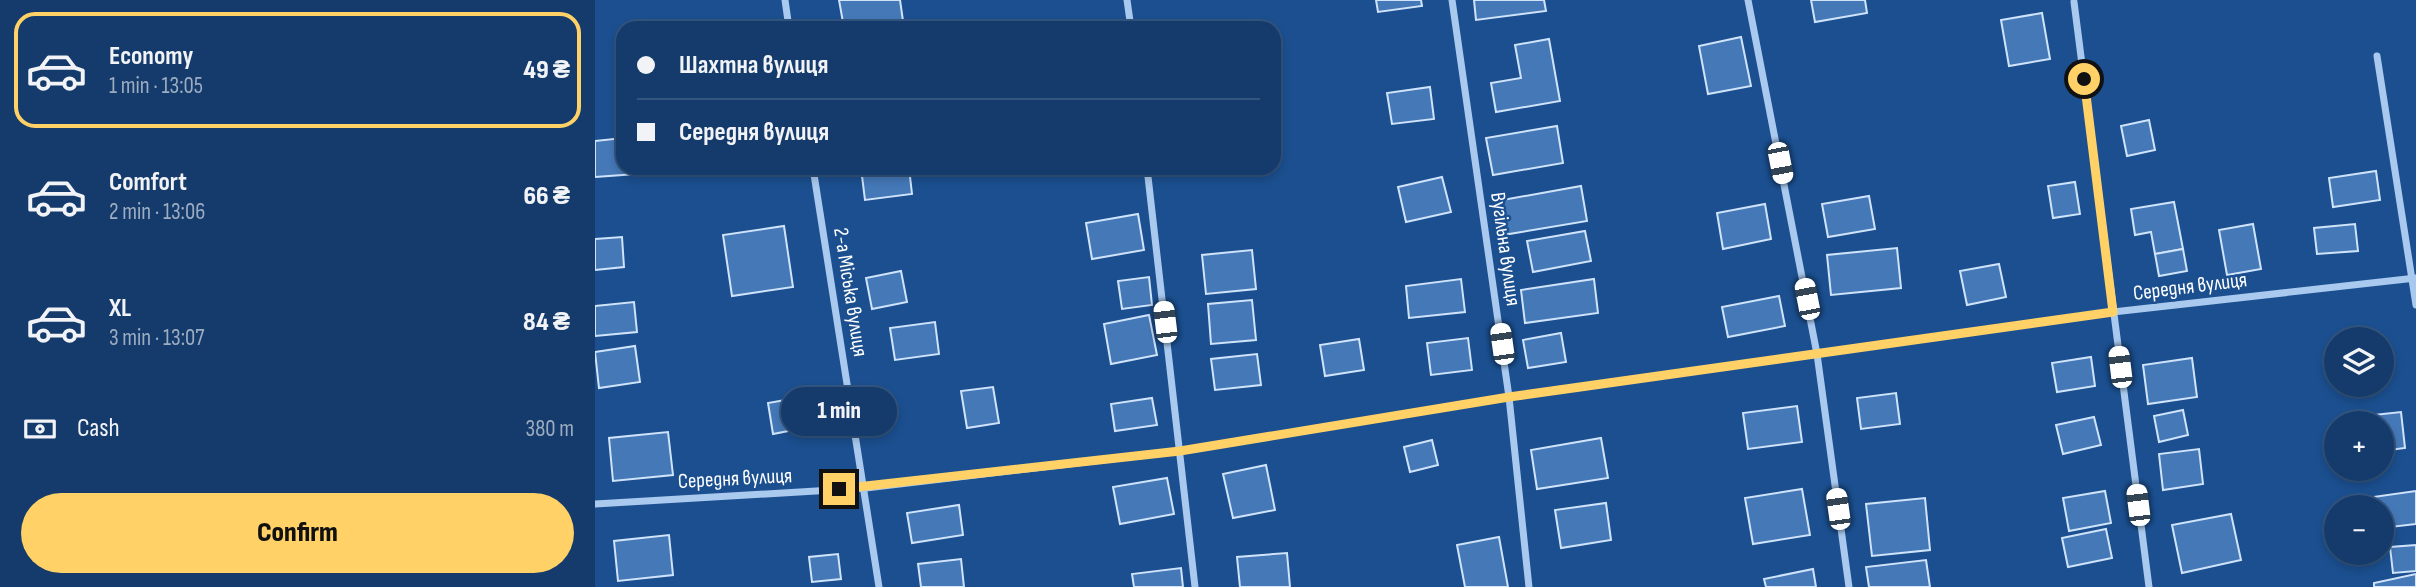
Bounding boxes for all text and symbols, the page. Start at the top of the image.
icon: car [25,39,88,102]
text: Economy [109,41,193,72]
text: Шахтна вулиця [679,50,828,81]
text: 49 ₴ [523,55,570,86]
route start [2068,63,2100,95]
text: 1 min · 13:05 [109,72,203,100]
text: Середня вулиця [679,117,829,148]
car [1766,140,1795,186]
icon: car [25,165,88,228]
text: Comfort [109,167,187,198]
text: 66 ₴ [523,181,570,212]
street label: Вугільна вулиця [1485,191,1526,307]
text: 2 min · 13:06 [109,198,205,226]
street label: 2-а Міська вулиця [828,226,873,358]
street label: Середня вулиця [2132,267,2248,306]
car [1793,276,1822,322]
icon: car [25,291,88,354]
text: XL [109,293,131,324]
car [1153,300,1178,344]
text: 84 ₴ [523,307,570,338]
car [1489,322,1516,366]
text: 3 min · 13:07 [109,324,205,352]
map controls [2324,327,2394,565]
button: layers [2324,327,2394,397]
car [2108,345,2133,389]
callout: 1 min [781,388,897,436]
text: 1 min [817,397,861,425]
icon: cash [21,410,59,448]
button: + [2324,411,2394,481]
text: Cash [77,413,120,444]
text: 380 m [526,415,574,443]
street label: Середня вулиця [677,463,793,494]
route end [823,473,855,505]
car [2126,483,2151,527]
car [1825,487,1852,531]
button: Confirm [21,493,574,573]
button: − [2324,495,2394,565]

